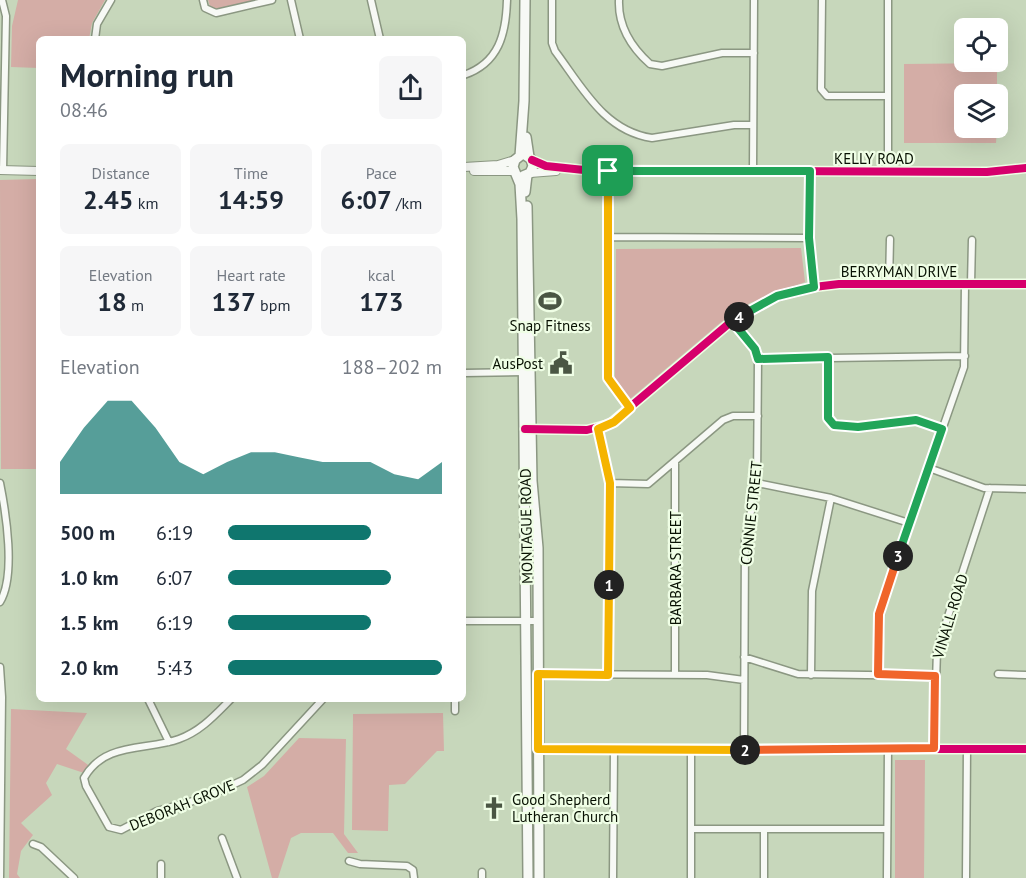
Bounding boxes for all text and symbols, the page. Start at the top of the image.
map controls [954,18,1008,138]
button: locate [954,18,1008,72]
text: Morning run [60,53,234,96]
button: share [379,56,442,119]
button: layers [954,84,1008,138]
text: 08:46 [60,97,108,123]
pin [582,145,633,196]
street label: KELLY ROAD [834,149,914,168]
icon: arrive [591,154,624,187]
text: Distance [91,163,150,183]
text: Time [234,163,268,183]
text: Pace [366,163,397,183]
text: 2.45 [83,183,134,216]
text: 14:59 [218,183,284,216]
text: 6:07 [340,183,392,216]
text: km [134,193,158,213]
text: /km [392,193,422,213]
street label: BERRYMAN DRIVE [841,262,957,281]
text: Elevation [89,265,153,285]
text: Heart rate [216,265,286,285]
text: kcal [368,265,395,285]
text: 18 [97,285,127,318]
text: 137 [212,285,256,318]
text: 173 [359,285,403,318]
sports icon: Snap Fitness [537,288,563,314]
text: m [127,295,144,315]
text: bpm [256,295,290,315]
pin: 4 [724,302,754,332]
text: 4 [734,307,744,327]
place label: Snap Fitness [509,316,591,335]
public building icon: AusPost [548,350,574,376]
text: Elevation [60,354,140,380]
text: 188–202 m [342,354,442,380]
place label: AusPost [493,354,543,373]
street label: CONNIE STREET [736,459,766,566]
street label: MONTAGUE ROAD [515,468,537,584]
street label: BARBARA STREET [666,510,685,625]
text: 500 m [60,520,115,546]
text: 6:19 [156,520,193,546]
pin: 3 [883,541,913,571]
text: 3 [893,546,903,566]
text: 1.0 km [60,565,119,591]
text: 6:07 [156,565,193,591]
pin: 1 [594,570,624,600]
street label: VINALL ROAD [928,571,972,662]
text: 1 [604,575,614,595]
text: 1.5 km [60,610,119,636]
text: 6:19 [156,610,193,636]
text: 2.0 km [60,655,119,681]
text: 5:43 [156,655,193,681]
pin: 2 [730,735,760,765]
text: 2 [740,740,750,760]
street label: DEBORAH GROVE [126,775,238,835]
place label: Good Shepherd Lutheran Church [512,790,618,826]
church icon: Good Shepherd Lutheran Church [481,795,507,821]

